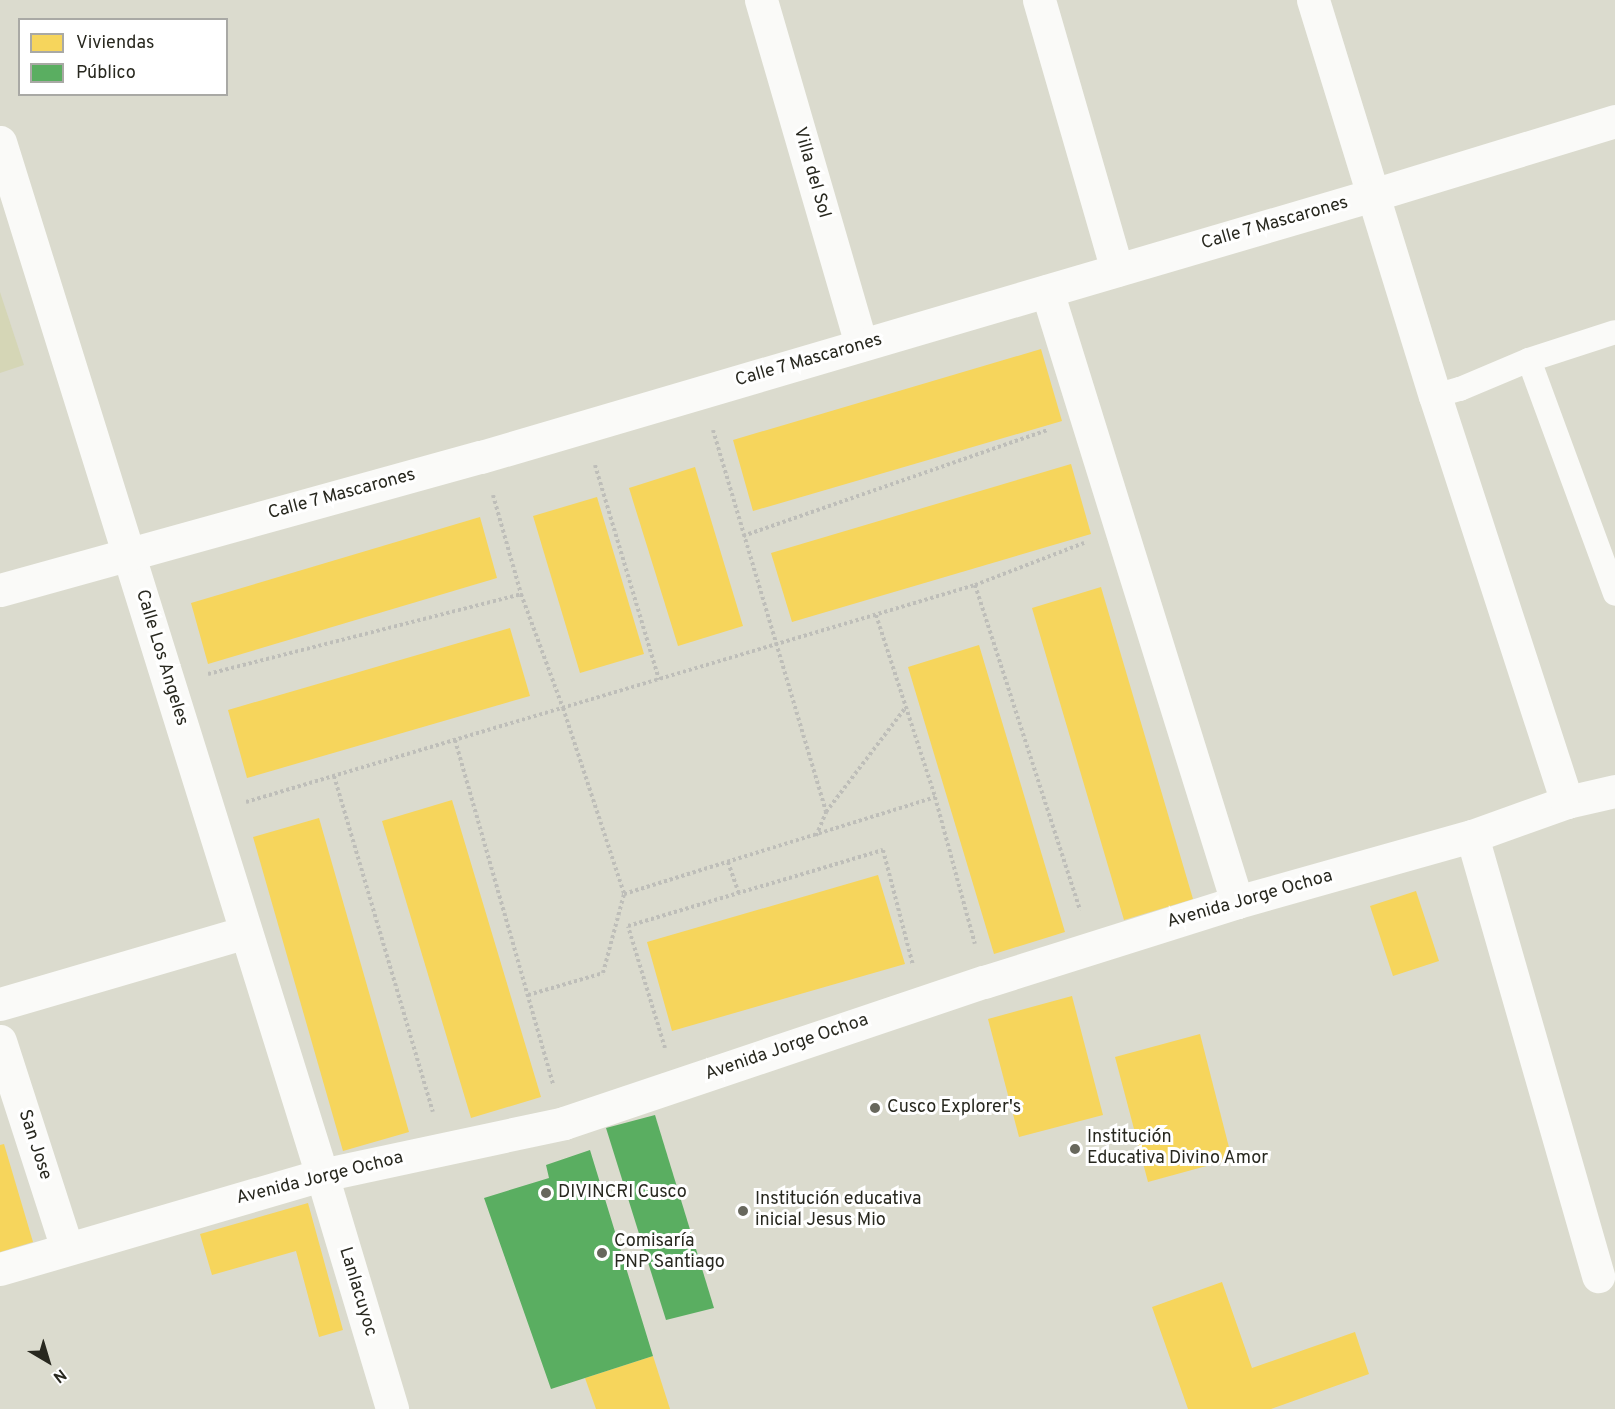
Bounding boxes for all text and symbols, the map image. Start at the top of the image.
legend [18,18,228,96]
text: Viviendas [76,32,154,55]
text: Público [76,62,136,85]
street label: Villa del Sol [788,125,834,221]
street label: Calle 7 Mascarones [1198,193,1352,255]
street label: Calle 7 Mascarones [732,330,886,392]
street label: Calle 7 Mascarones [265,465,419,525]
street label: Calle Los Angeles [130,587,192,729]
street label: Avenida Jorge Ochoa [1165,866,1335,934]
street label: Avenida Jorge Ochoa [703,1010,871,1086]
place label: Cusco Explorer's [887,1097,1021,1119]
marker: Cusco Explorer's [868,1101,882,1115]
street label: San Jose [13,1107,55,1183]
place label: Institución Educativa Divino Amor [1087,1128,1269,1170]
marker: Institución Educativa Divino Amor [1068,1142,1082,1156]
street label: Avenida Jorge Ochoa [234,1148,406,1210]
place label: DIVINCRI Cusco [558,1182,687,1204]
marker: DIVINCRI Cusco [539,1186,553,1200]
place label: Institución educativa inicial Jesus Mio [755,1190,921,1232]
marker: Institución educativa inicial Jesus Mio [736,1204,750,1218]
place label: Comisaría PNP Santiago [614,1232,725,1274]
street label: Lanlacuyoc [333,1245,381,1339]
marker: Comisaría PNP Santiago [595,1246,609,1260]
north arrow [18,1331,78,1391]
text: N [48,1364,70,1387]

